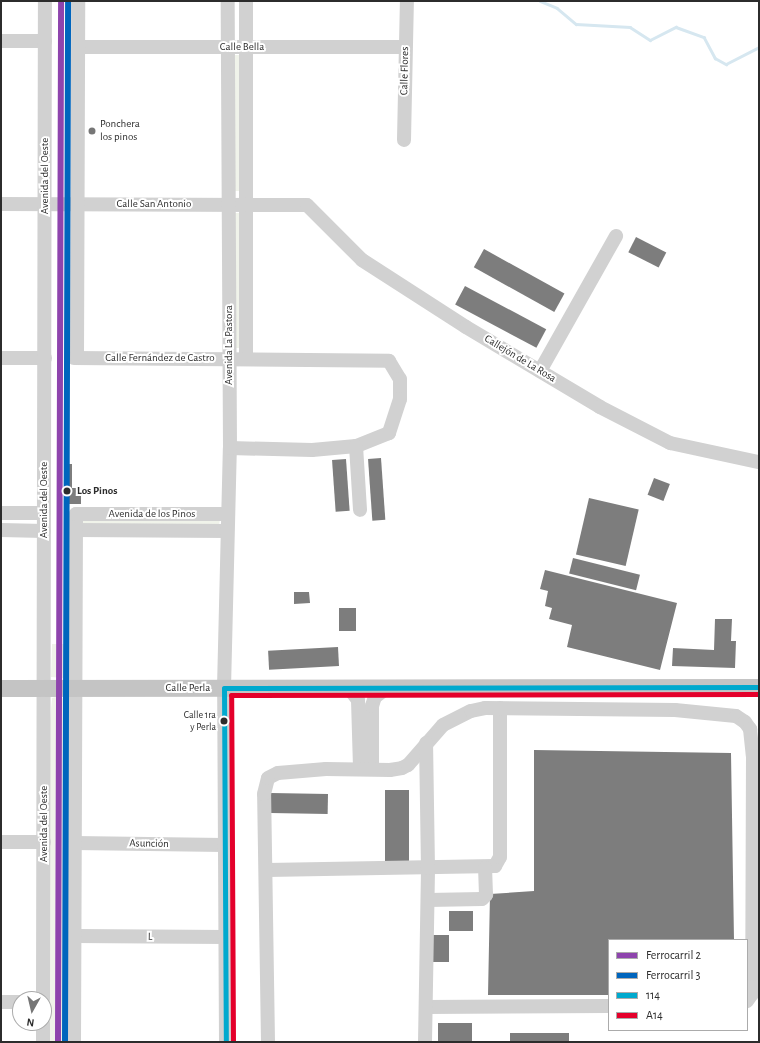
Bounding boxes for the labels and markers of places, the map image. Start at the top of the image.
place label: Ponchera los pinos [100,118,140,144]
marker: Ponchera los pinos [87,126,97,136]
marker: Los Pinos [60,484,74,498]
place label: Los Pinos [77,484,117,498]
place label: Calle 1ra y Perla [184,709,216,732]
marker: Calle 1ra y Perla [219,716,229,726]

